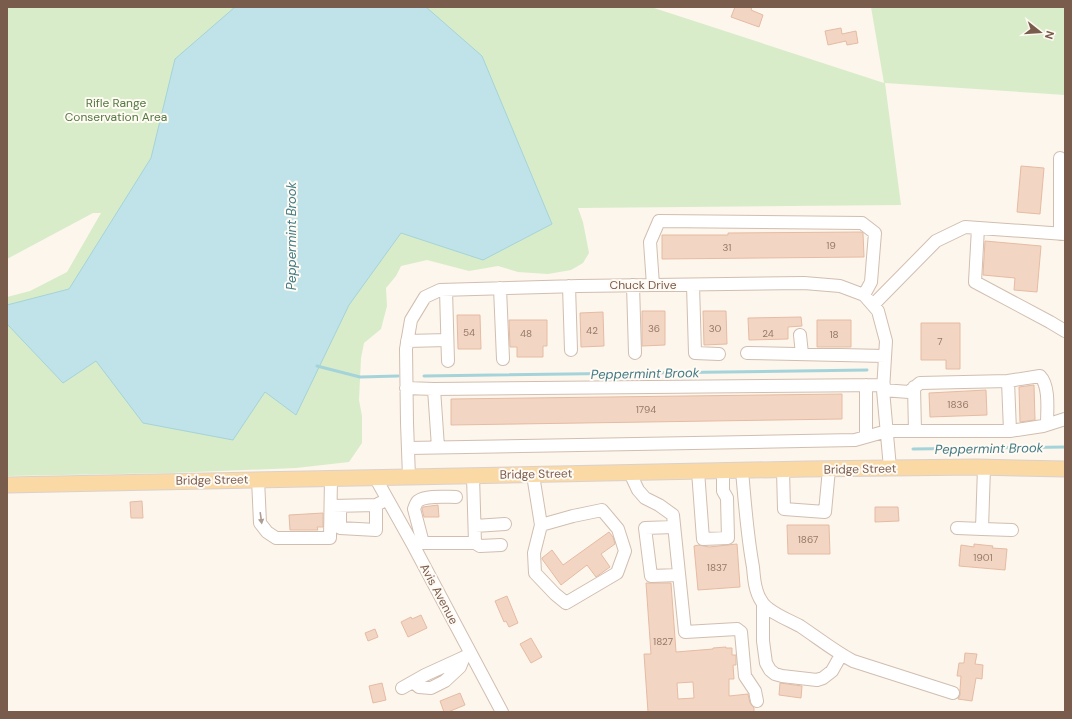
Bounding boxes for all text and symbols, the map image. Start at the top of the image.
north arrow [1020,12,1060,52]
text: N [1042,29,1057,41]
park label: Rifle Range Conservation Area [65,95,167,125]
water label: Peppermint Brook [283,181,300,290]
house number: 19 [826,239,836,252]
house number: 31 [723,241,731,254]
street label: Chuck Drive [610,277,677,293]
house number: 36 [648,322,660,335]
house number: 30 [709,322,722,335]
house number: 42 [586,324,598,337]
house number: 54 [463,326,475,339]
house number: 48 [520,327,532,340]
house number: 24 [762,327,774,340]
house number: 18 [829,328,839,341]
house number: 7 [937,335,943,348]
water label: Peppermint Brook [591,364,700,383]
house number: 1836 [947,398,969,411]
house number: 1794 [636,403,656,416]
water label: Peppermint Brook [935,439,1044,458]
street label: Bridge Street [824,460,897,478]
street label: Bridge Street [500,465,573,483]
street label: Bridge Street [176,471,249,489]
one-way arrow [258,512,264,524]
house number: 1867 [798,533,818,546]
house number: 1901 [973,551,993,564]
street label: Avis Avenue [416,561,462,627]
house number: 1837 [707,561,727,574]
house number: 1827 [653,635,673,648]

